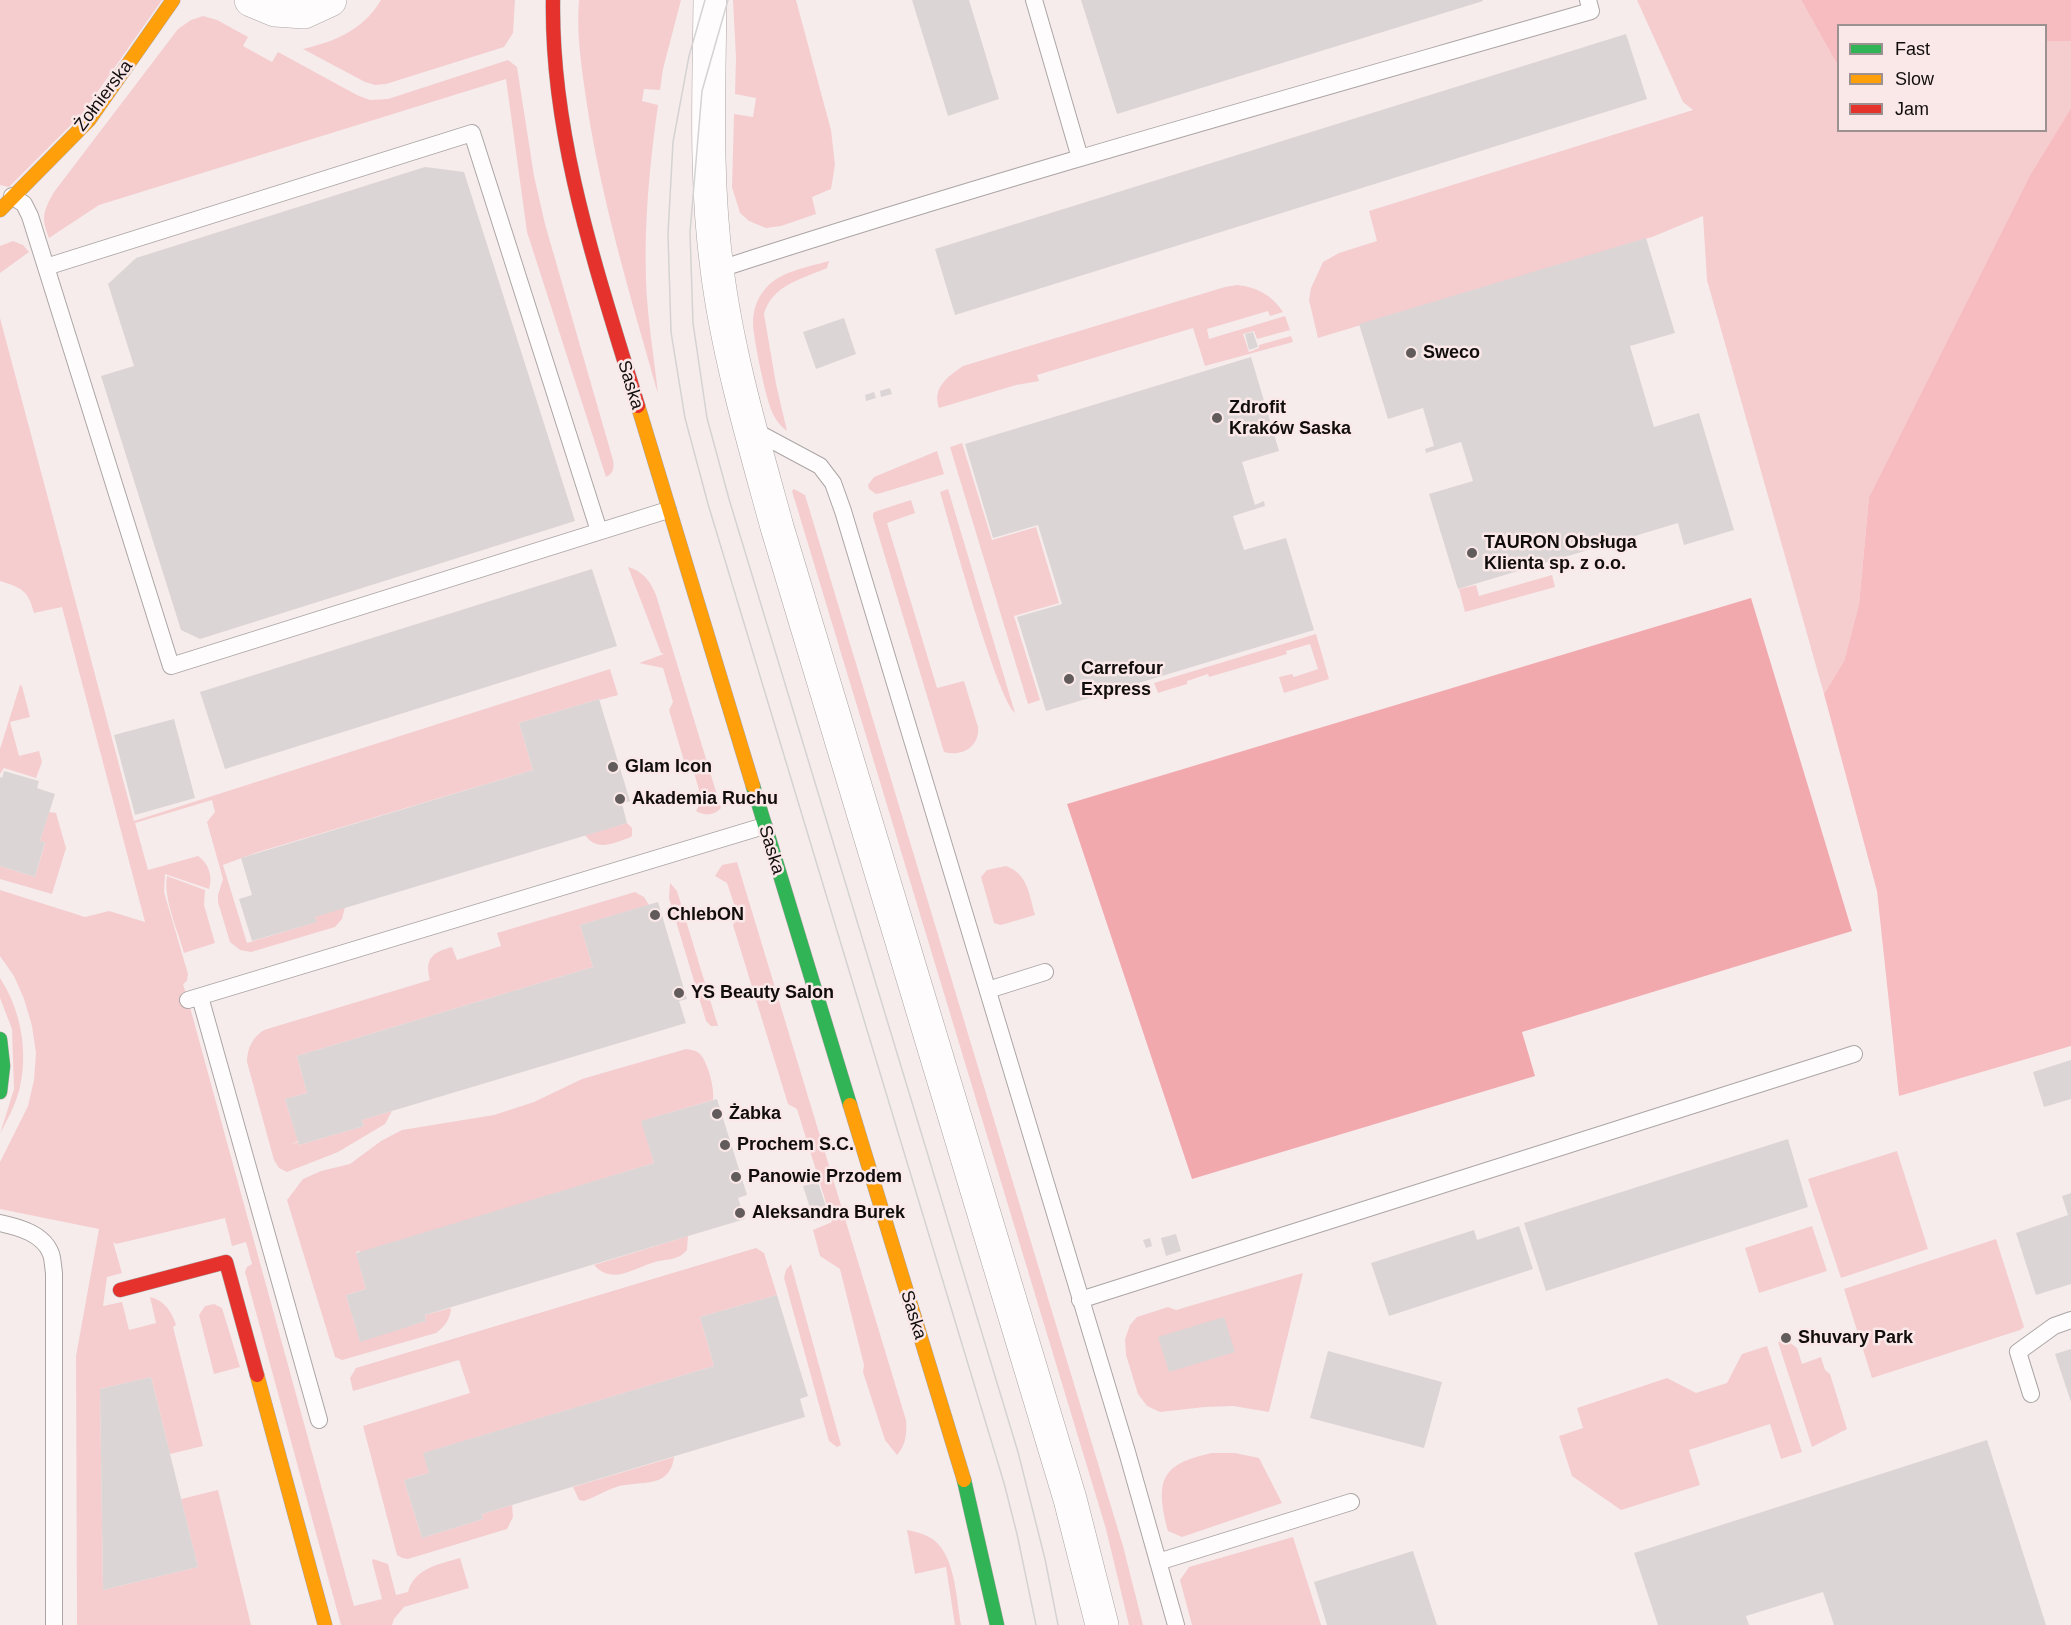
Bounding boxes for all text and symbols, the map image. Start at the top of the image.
legend [1837,24,2047,132]
text: Fast [1895,39,1930,59]
street label: Żołnierska [70,56,138,136]
text: Slow [1895,69,1934,89]
text: Jam [1895,99,1929,119]
place label: Sweco [1423,342,1480,364]
marker: Sweco [1404,346,1418,360]
street label: Saska [612,358,648,412]
place label: Zdrofit Kraków Saska [1229,397,1351,440]
marker: Zdrofit Kraków Saska [1210,411,1224,425]
place label: TAURON Obsługa Klienta sp. z o.o. [1484,532,1637,574]
marker: TAURON Obsługa Klienta sp. z o.o. [1465,546,1479,560]
place label: Carrefour Express [1081,658,1163,700]
marker: Carrefour Express [1062,672,1076,686]
place label: Glam Icon [625,756,712,778]
marker: Glam Icon [606,760,620,774]
place label: Akademia Ruchu [632,788,778,810]
marker: Akademia Ruchu [613,792,627,806]
street label: Saska [753,823,789,877]
place label: ChlebON [667,904,744,926]
marker: ChlebON [648,908,662,922]
place label: YS Beauty Salon [691,982,834,1004]
marker: YS Beauty Salon [672,986,686,1000]
place label: Żabka [729,1103,781,1125]
marker: Żabka [710,1107,724,1121]
place label: Prochem S.C. [737,1134,854,1156]
marker: Prochem S.C. [718,1138,732,1152]
place label: Panowie Przodem [748,1166,902,1188]
marker: Panowie Przodem [729,1170,743,1184]
place label: Aleksandra Burek [752,1202,905,1224]
marker: Aleksandra Burek [733,1206,747,1220]
street label: Saska [895,1288,931,1342]
place label: Shuvary Park [1798,1327,1913,1349]
marker: Shuvary Park [1779,1331,1793,1345]

